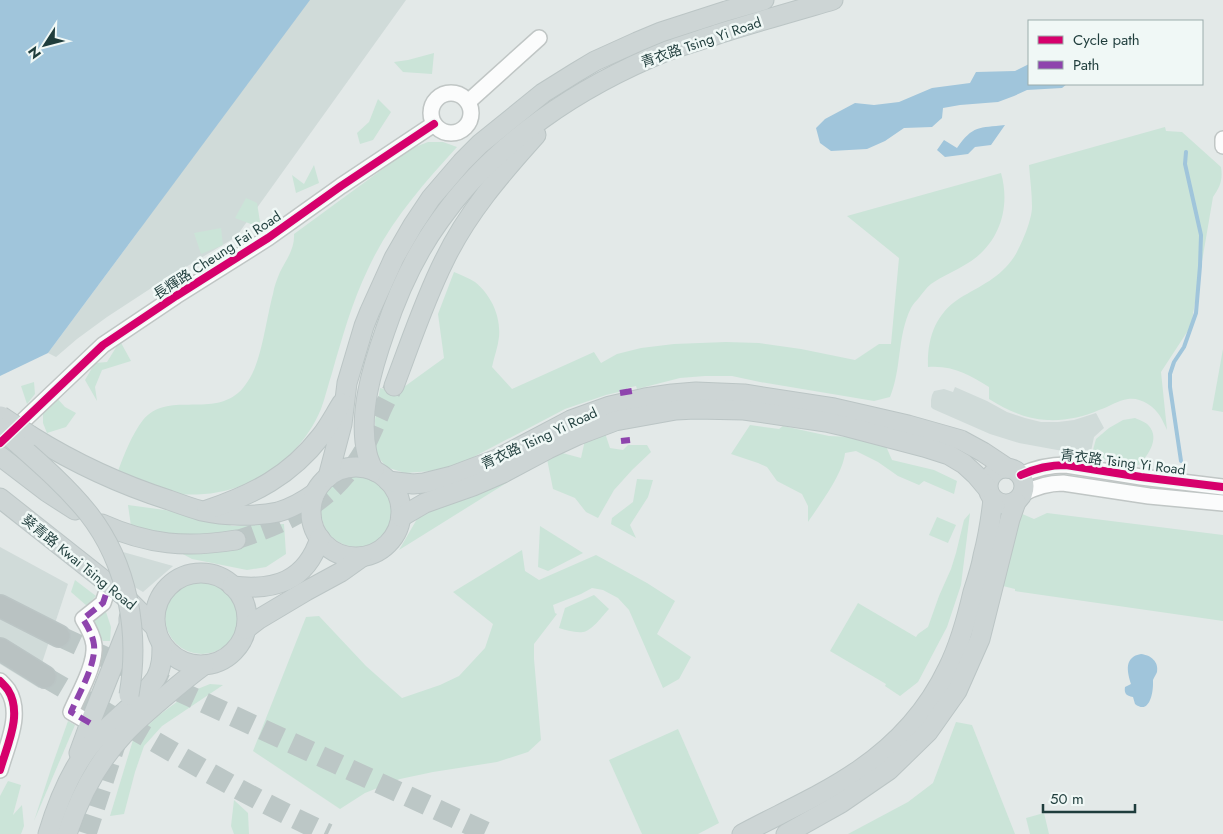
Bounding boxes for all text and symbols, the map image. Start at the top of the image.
street label: 青衣路 Tsing Yi Road [638,12,764,72]
north arrow [20,20,70,70]
legend [1028,20,1203,85]
text: Cycle path [1073,29,1140,51]
text: N [23,42,46,63]
text: Path [1073,54,1099,76]
street label: 長輝路 Cheung Fai Road [149,206,285,304]
street label: 青衣路 Tsing Yi Road [478,402,600,474]
street label: 青衣路 Tsing Yi Road [1059,444,1187,480]
street label: 葵青路 Kwai Tsing Road [18,510,140,614]
scale bar [1043,782,1136,814]
text: 50 m [1050,788,1084,810]

